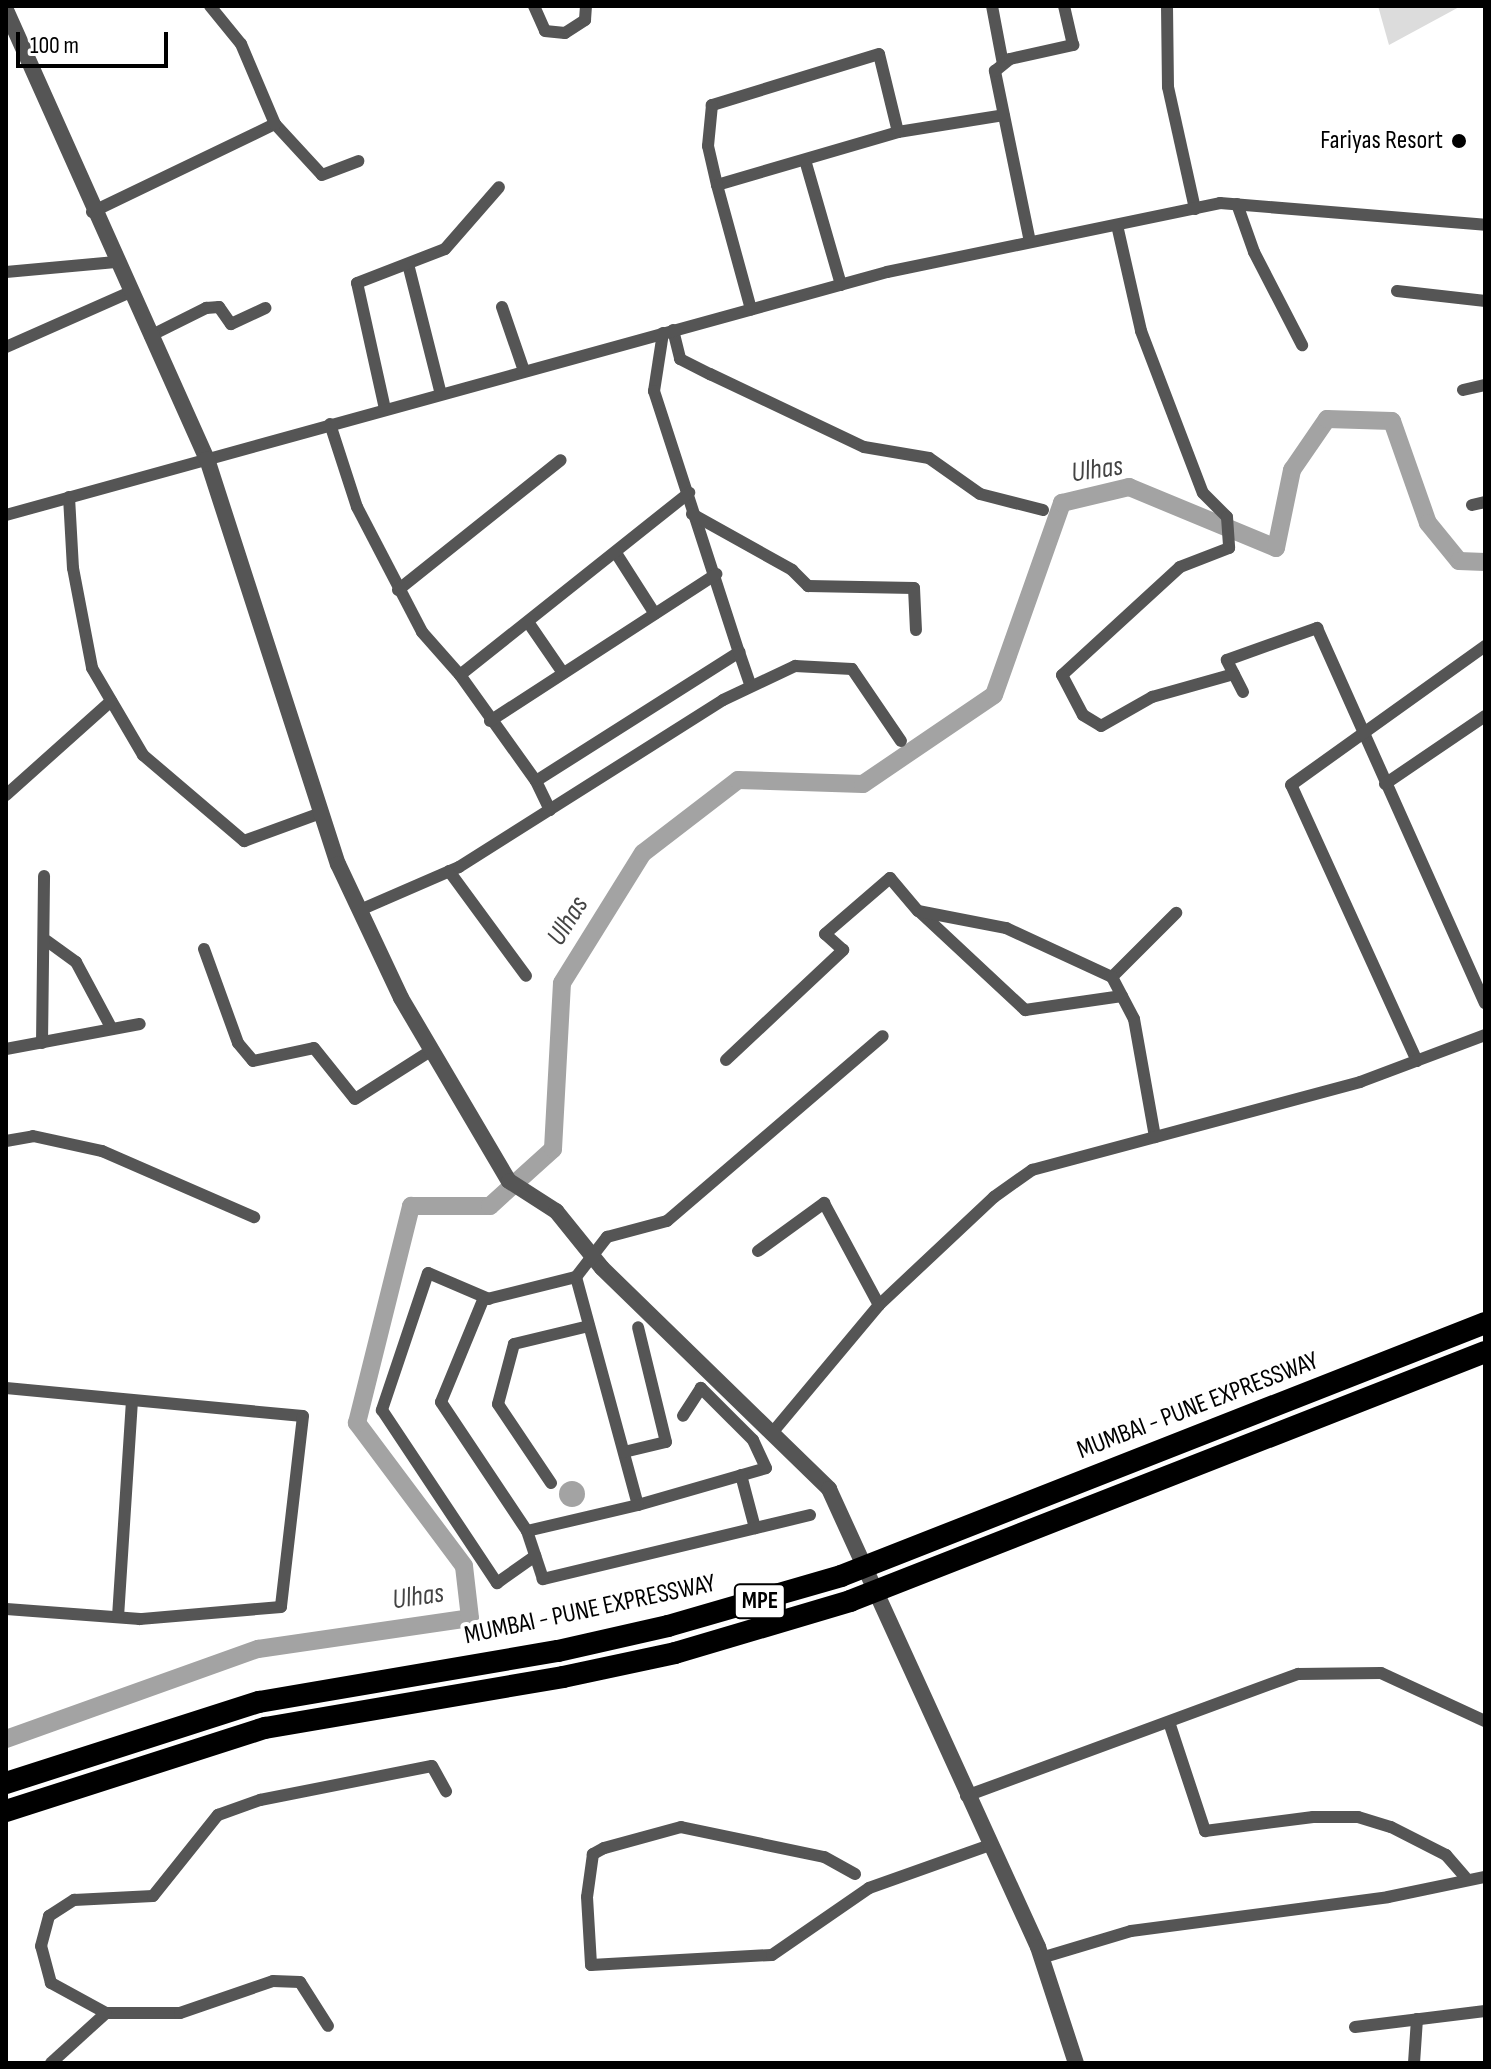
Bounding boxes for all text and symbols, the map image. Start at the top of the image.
scale bar [20,16,172,66]
text: 100 m [30,31,79,60]
place label: Fariyas Resort [1320,125,1443,157]
marker: Fariyas Resort [1450,132,1468,150]
water label: Ulhas [1069,450,1125,490]
water label: Ulhas [540,890,596,952]
street label: MUMBAI - PUNE EXPRESSWAY [1073,1346,1323,1466]
street label: MUMBAI - PUNE EXPRESSWAY [462,1568,718,1652]
water label: Ulhas [390,1577,446,1617]
road number: MPE [732,1581,788,1621]

